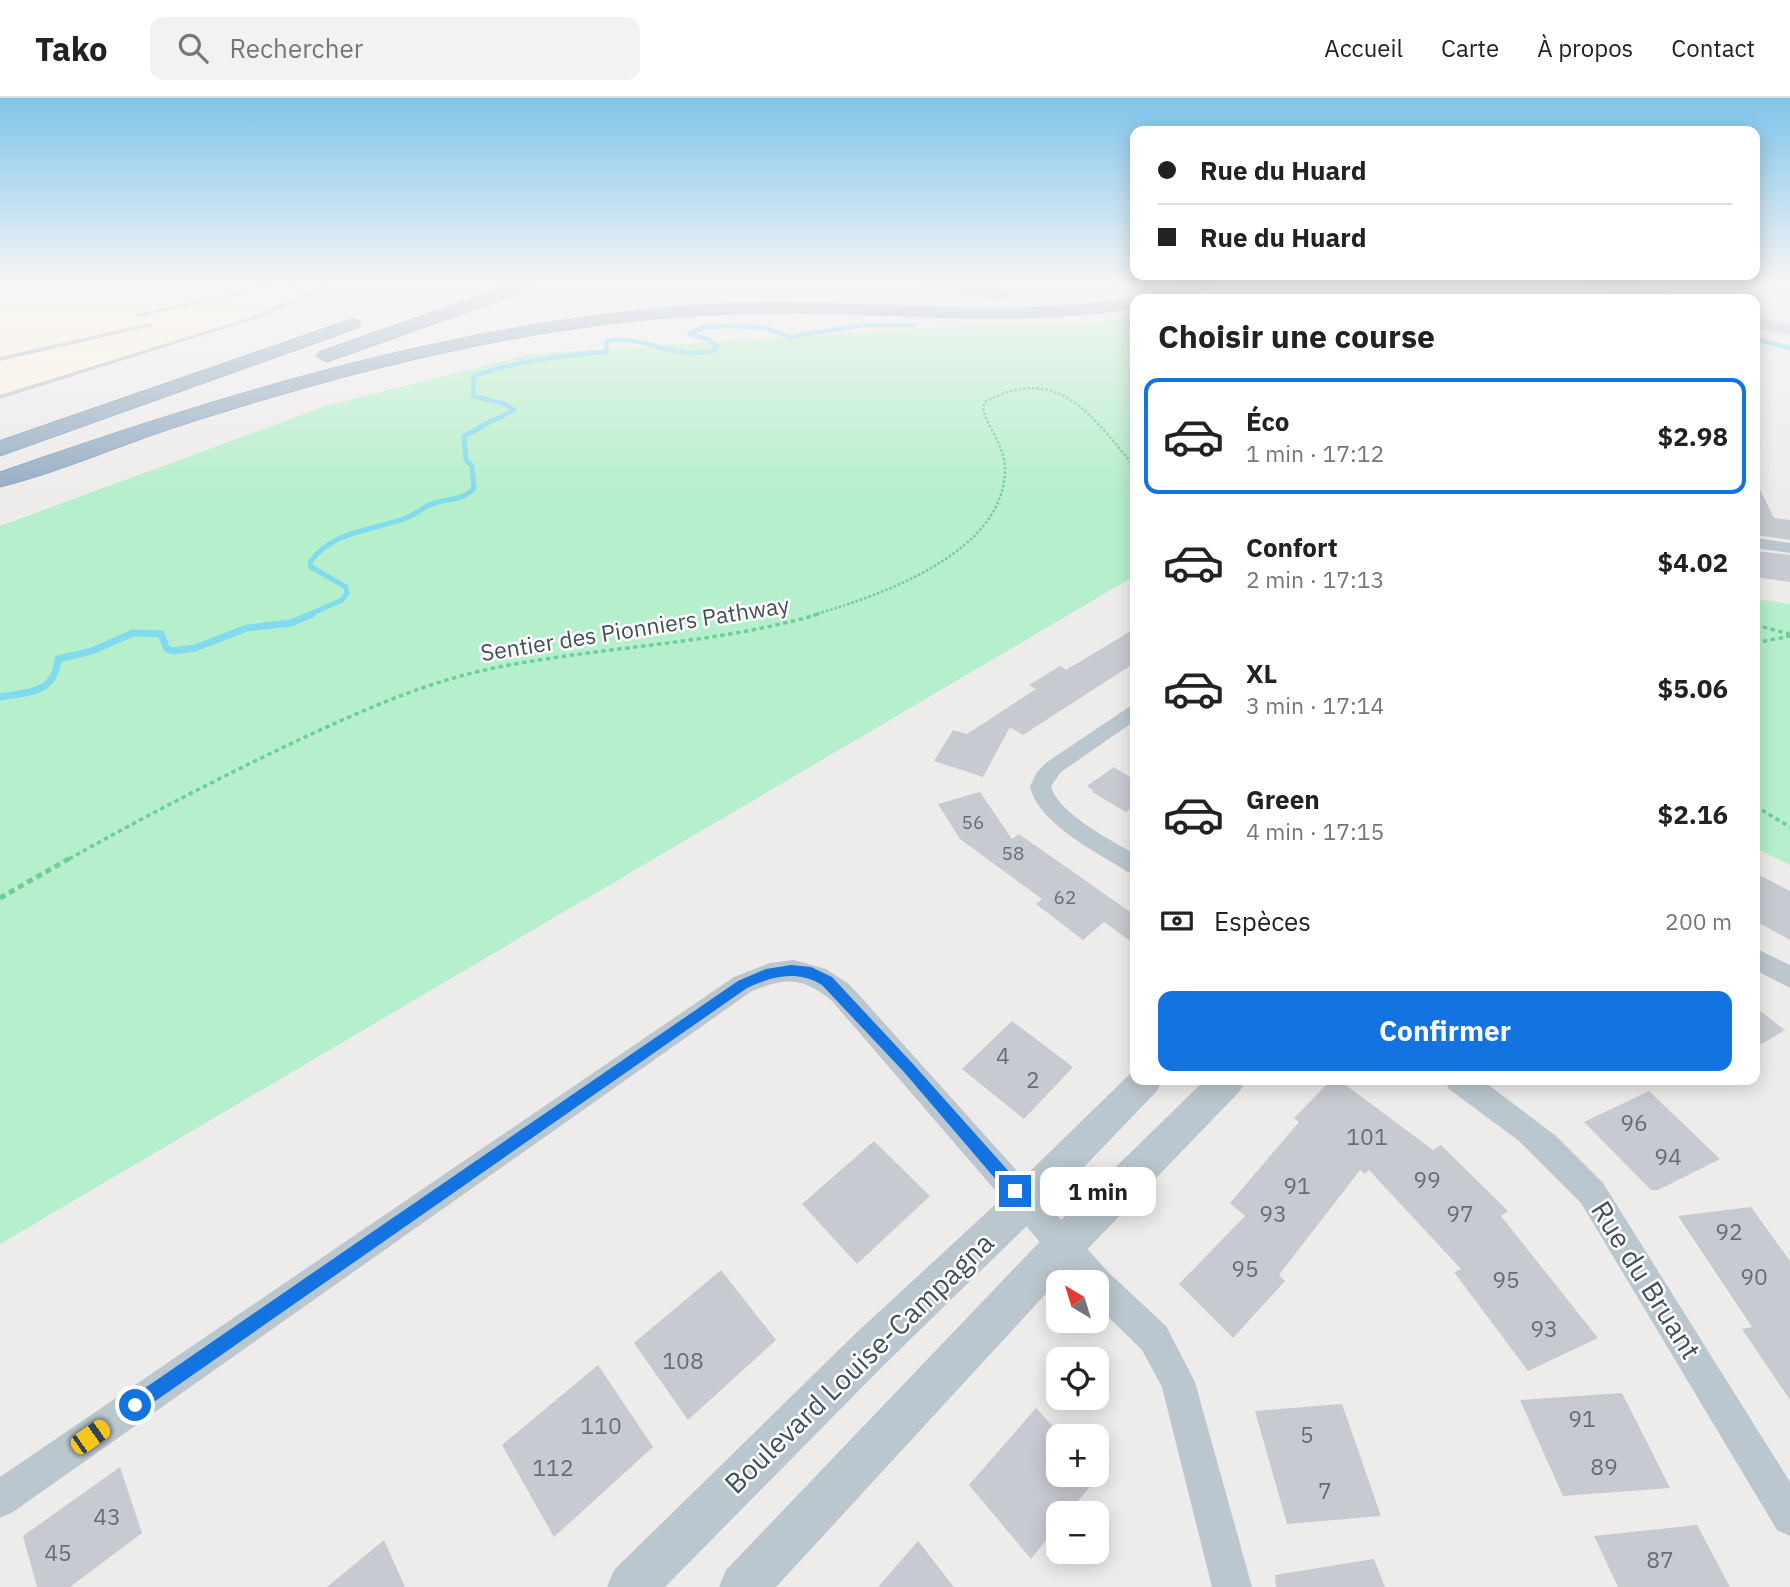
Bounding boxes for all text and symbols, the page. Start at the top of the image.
search box [150,17,640,80]
text: Tako [35,27,108,70]
icon: search [174,29,212,67]
text: Rechercher [230,31,363,65]
text: Accueil [1324,32,1403,64]
text: Carte [1441,32,1499,64]
text: À propos [1537,32,1633,64]
text: Contact [1671,32,1755,64]
text: Rue du Huard [1200,153,1367,187]
text: Rue du Huard [1200,220,1367,254]
text: Choisir une course [1158,315,1435,357]
text: Éco [1246,404,1290,438]
icon: car [1162,405,1225,468]
text: $2.98 [1658,419,1728,453]
text: 1 min · 17:12 [1246,438,1384,468]
text: Confort [1246,530,1338,564]
icon: car [1162,531,1225,594]
text: $4.02 [1658,545,1728,579]
text: 2 min · 17:13 [1246,564,1384,594]
street label: Sentier des Pionniers Pathway [478,589,792,667]
text: XL [1246,656,1277,690]
icon: car [1162,657,1225,720]
text: $5.06 [1658,671,1728,705]
text: 3 min · 17:14 [1246,690,1384,720]
text: Green [1246,782,1320,816]
icon: car [1162,783,1225,846]
text: $2.16 [1658,797,1728,831]
house number: 56 [962,810,984,834]
text: 4 min · 17:15 [1246,816,1384,846]
house number: 58 [1002,841,1024,865]
house number: 62 [1054,885,1076,909]
icon: cash [1158,902,1196,940]
text: Espèces [1214,904,1311,938]
text: 200 m [1665,906,1732,936]
button: Confirmer [1158,991,1732,1071]
house number: 4 [996,1040,1010,1070]
house number: 2 [1026,1064,1040,1094]
house number: 96 [1620,1107,1648,1137]
house number: 101 [1346,1121,1388,1151]
house number: 94 [1654,1141,1682,1171]
house number: 99 [1413,1164,1441,1194]
callout: 1 min [1040,1166,1155,1216]
house number: 91 [1283,1170,1311,1200]
route end [999,1175,1031,1207]
text: 1 min [1068,1176,1128,1206]
street label: Rue du Bruant [1583,1194,1710,1366]
house number: 93 [1259,1198,1287,1228]
house number: 97 [1446,1198,1474,1228]
house number: 92 [1715,1216,1743,1246]
street label: Boulevard Louise-Campagna [716,1224,1001,1501]
house number: 95 [1231,1253,1259,1283]
house number: 90 [1740,1261,1768,1291]
house number: 95 [1492,1264,1520,1294]
north arrow [1046,1270,1110,1334]
map controls [1046,1270,1109,1564]
house number: 93 [1530,1313,1558,1343]
house number: 108 [662,1345,704,1375]
button: locate [1046,1347,1109,1410]
route start [119,1389,151,1421]
house number: 91 [1568,1403,1596,1433]
house number: 110 [580,1410,622,1440]
car [67,1416,114,1458]
house number: 5 [1300,1419,1314,1449]
button: + [1046,1424,1109,1487]
house number: 89 [1590,1451,1618,1481]
house number: 112 [532,1452,574,1482]
house number: 7 [1318,1475,1332,1505]
house number: 43 [93,1501,121,1531]
button: − [1046,1501,1109,1564]
house number: 45 [44,1537,72,1567]
house number: 87 [1646,1544,1674,1574]

